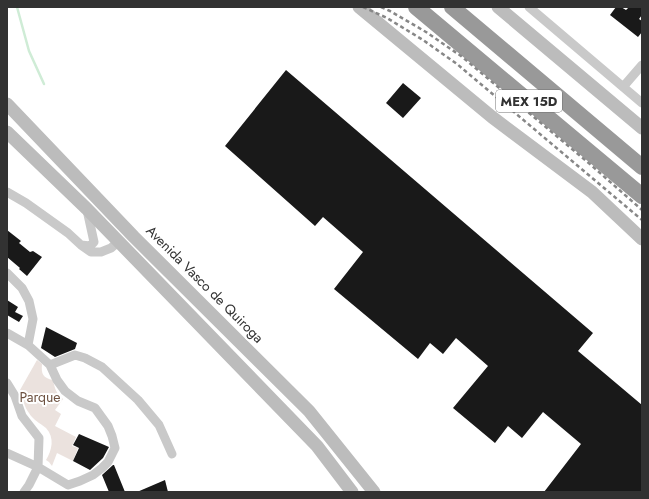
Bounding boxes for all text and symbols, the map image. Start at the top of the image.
road number: MEX 15D [496,90,562,112]
street label: Avenida Vasco de Quiroga [142,221,268,347]
park label: Parque [19,387,61,407]

